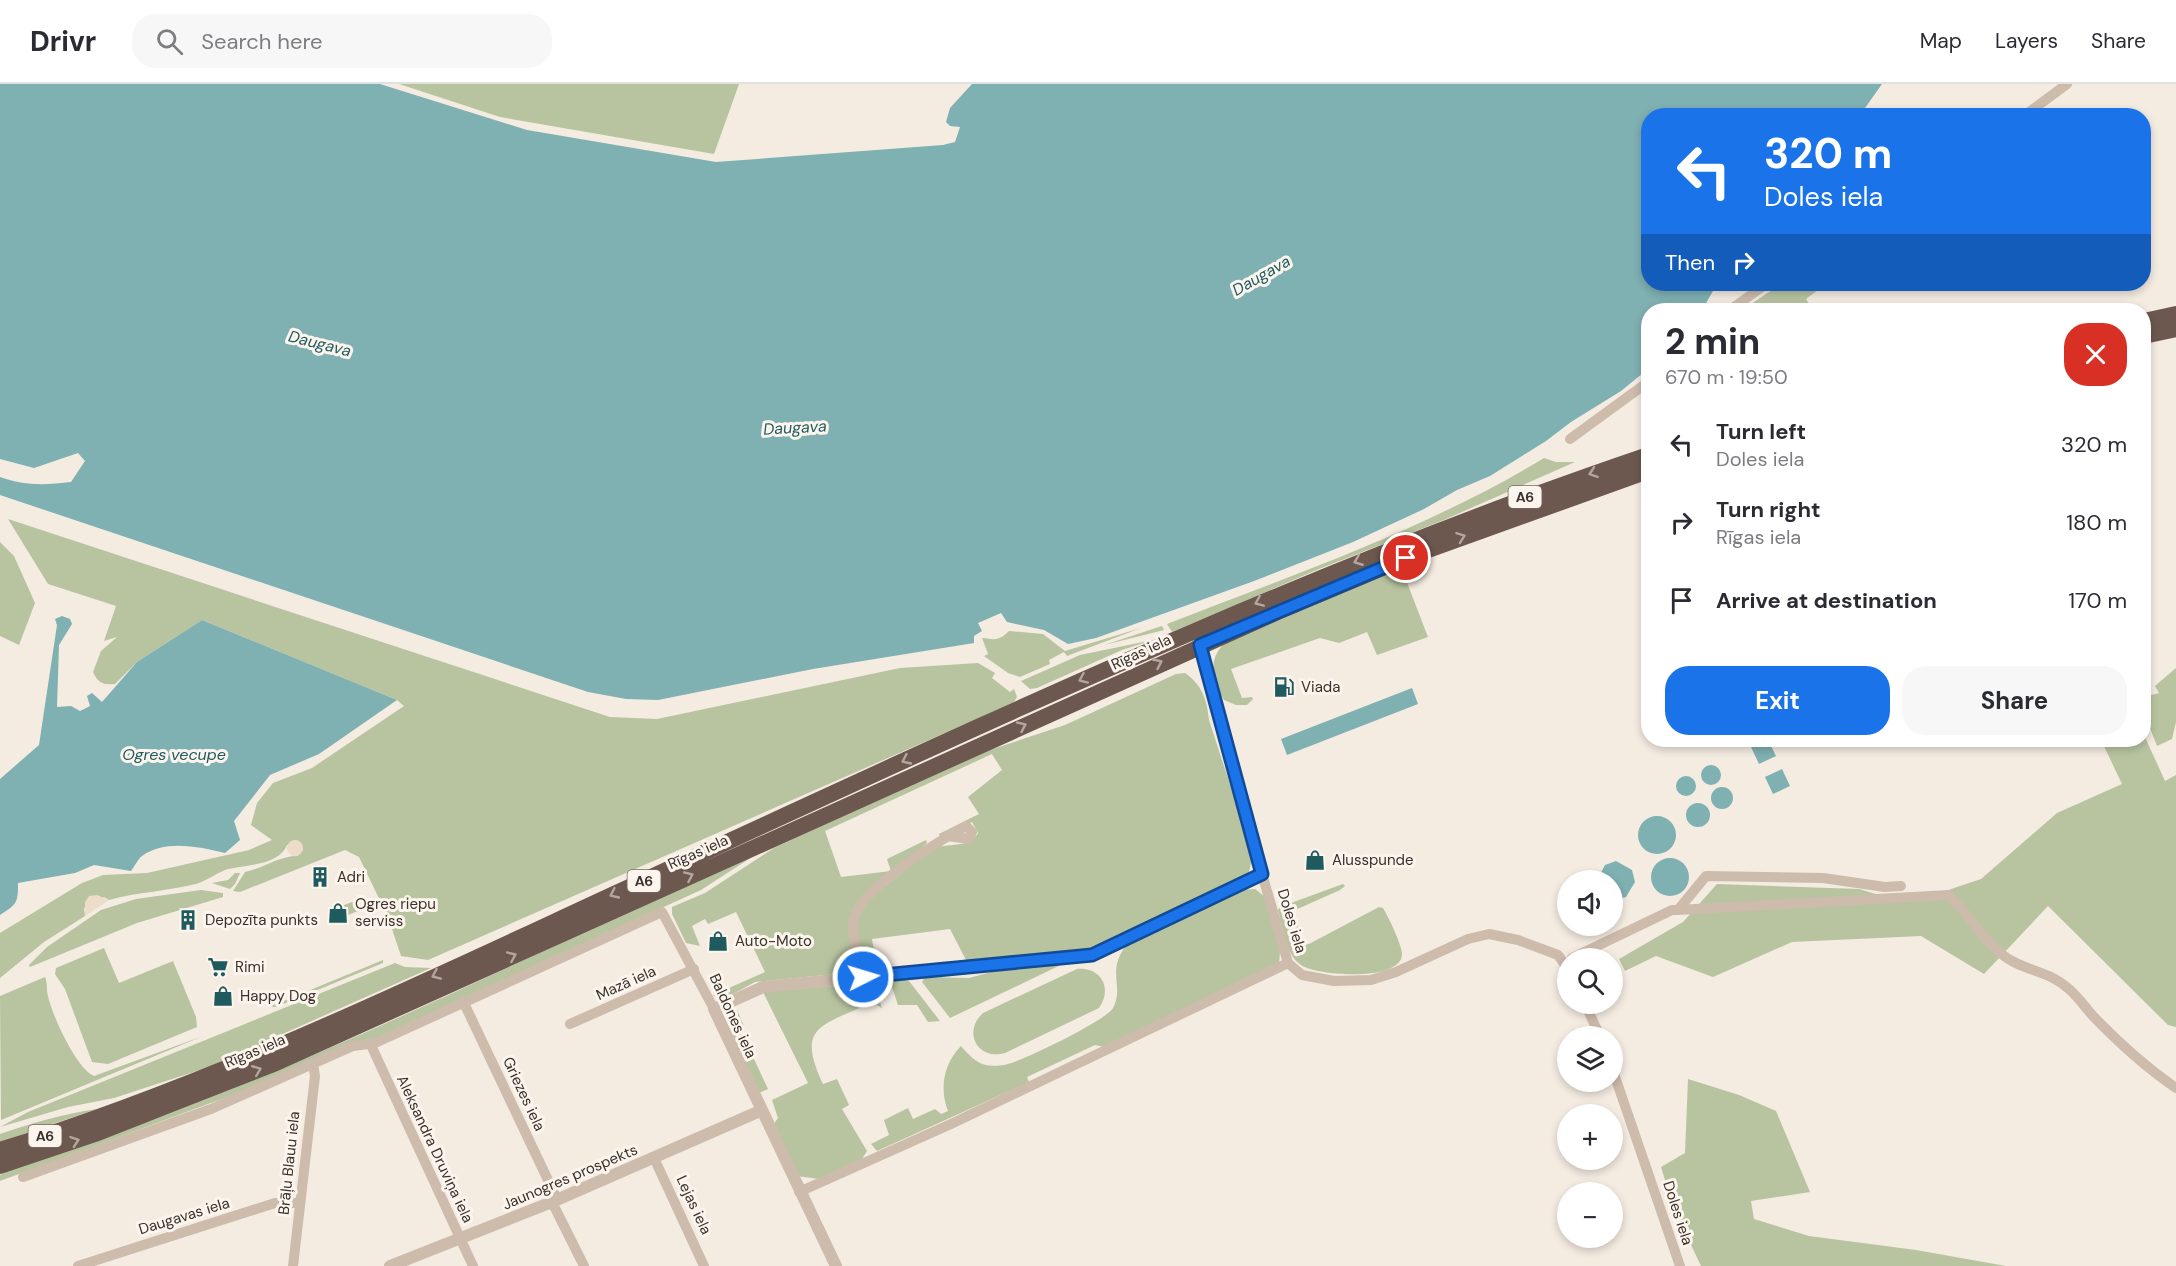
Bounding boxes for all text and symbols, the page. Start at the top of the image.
search box [132,14,552,68]
text: Drivr [30,23,96,60]
icon: search [153,25,186,58]
text: Search here [201,27,323,56]
text: Map [1920,27,1962,55]
text: Layers [1995,27,2058,55]
text: Share [2091,27,2146,55]
text: 320 m [1764,126,1892,181]
icon: left [1665,132,1743,210]
text: Doles iela [1764,179,1883,214]
icon: right [1727,246,1760,279]
text: Then [1665,248,1715,277]
water label: Daugava [1228,250,1294,300]
text: 2 min [1665,318,1760,365]
button: close [2064,323,2127,386]
water label: Daugava [286,326,354,361]
text: 670 m · 19:50 [1665,364,1788,390]
water label: Daugava [763,415,828,440]
text: Turn left [1716,417,1806,446]
icon: left [1665,428,1698,461]
text: 320 m [2061,430,2127,459]
text: Doles iela [1716,446,1804,472]
one-way arrow [1588,466,1599,479]
road number: A6 [1508,486,1541,508]
text: Turn right [1716,495,1821,524]
icon: right [1665,506,1698,539]
text: 180 m [2066,508,2127,537]
text: Rīgas iela [1716,524,1801,550]
pin [1380,532,1431,583]
one-way arrow [1455,532,1466,544]
icon: arrive [1389,541,1422,574]
one-way arrow [1354,554,1365,566]
icon: arrive [1665,584,1698,617]
text: Arrive at destination [1716,586,1937,615]
text: 170 m [2068,586,2127,615]
one-way arrow [1255,595,1266,607]
street label: Rīgas iela [1108,629,1174,675]
one-way arrow [1152,659,1163,671]
button: Exit [1665,666,1890,735]
button: Share [1902,666,2127,735]
one-way arrow [1078,672,1089,684]
fuel station icon: Viada [1272,675,1296,699]
place label: Viada [1301,677,1340,697]
one-way arrow [1016,721,1027,733]
water label: Ogres vecupe [122,744,226,765]
one-way arrow [901,753,912,765]
street label: Rīgas iela [665,830,731,874]
shop icon: Alusspunde [1303,848,1327,872]
place label: Alusspunde [1332,850,1413,870]
building icon: Adri [308,865,332,889]
place label: Adri [337,867,365,887]
road number: A6 [628,870,660,892]
map controls [1557,870,1623,1248]
button: sound [1557,870,1623,936]
one-way arrow [683,871,694,883]
street label: Doles iela [1273,886,1311,956]
one-way arrow [609,887,620,899]
place label: Ogres riepu serviss [355,894,436,931]
shop icon: Ogres riepu serviss [326,901,350,925]
building icon: Depozīta punkts [176,908,200,932]
place label: Depozīta punkts [205,910,318,930]
shop icon: Auto-Moto [706,929,730,953]
place label: Auto-Moto [735,931,812,951]
position arrow [831,945,895,1009]
button: search [1557,948,1623,1014]
one-way arrow [505,951,516,963]
supermarket icon: Rimi [206,955,230,979]
place label: Rimi [235,957,264,977]
street label: Mazā iela [593,961,659,1005]
one-way arrow [432,968,443,980]
street label: Baldones iela [705,970,761,1062]
shop icon: Happy Dog [211,984,235,1008]
place label: Happy Dog [240,986,316,1006]
button: layers [1557,1026,1623,1092]
street label: Rīgas iela [222,1029,288,1073]
street label: Griezes iela [498,1054,550,1134]
one-way arrow [252,1065,262,1078]
street label: Aleksandra Druviņa iela [392,1072,478,1226]
button: + [1557,1104,1623,1170]
street label: Brāļu Blauu iela [274,1110,304,1216]
road number: A6 [28,1125,62,1147]
one-way arrow [69,1135,80,1148]
street label: Jaunogres prospekts [499,1139,641,1215]
street label: Lejas iela [672,1172,716,1238]
street label: Doles iela [1658,1178,1698,1248]
button: − [1557,1182,1623,1248]
street label: Daugavas iela [136,1193,232,1239]

